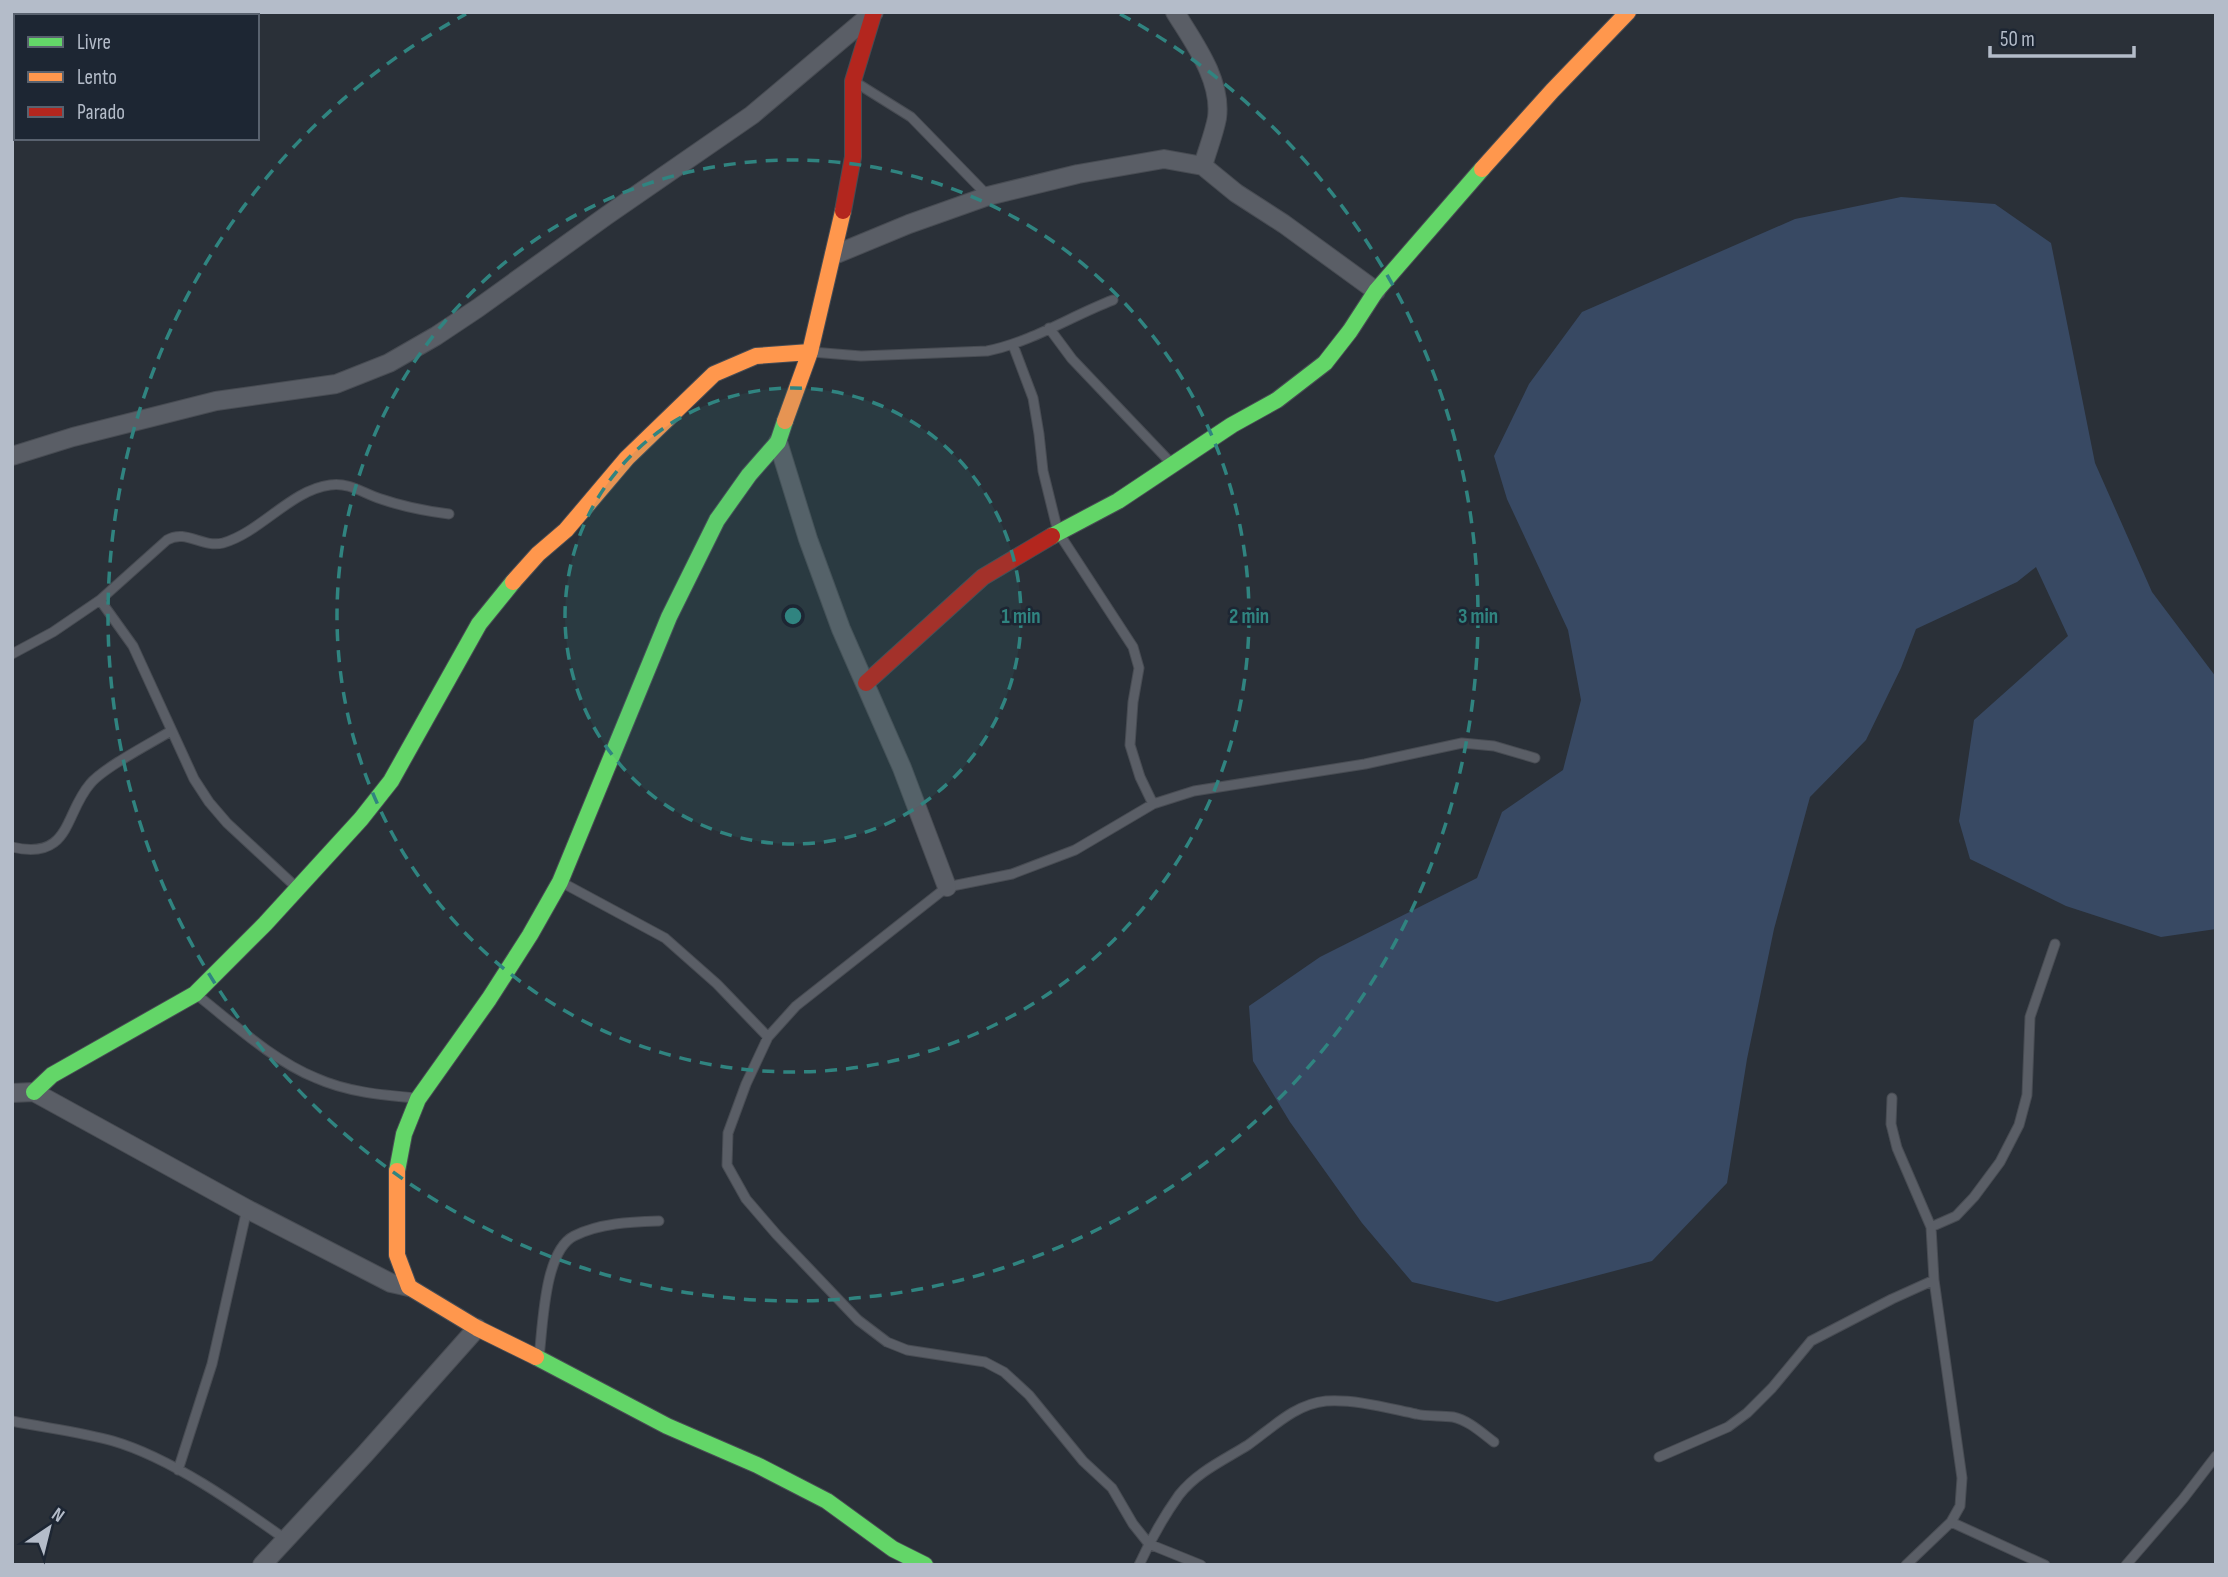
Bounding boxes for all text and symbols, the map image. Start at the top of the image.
legend [14,14,259,140]
scale bar [1990,14,2134,58]
text: 50 m [2000,27,2035,52]
text: Livre [77,30,111,55]
text: Lento [77,65,117,90]
text: Parado [77,100,125,125]
centre of rings [781,604,805,628]
text: 1 min [1001,604,1041,629]
text: 2 min [1229,604,1269,629]
text: 3 min [1458,604,1498,629]
north arrow [14,1493,84,1563]
text: N [47,1503,69,1528]

